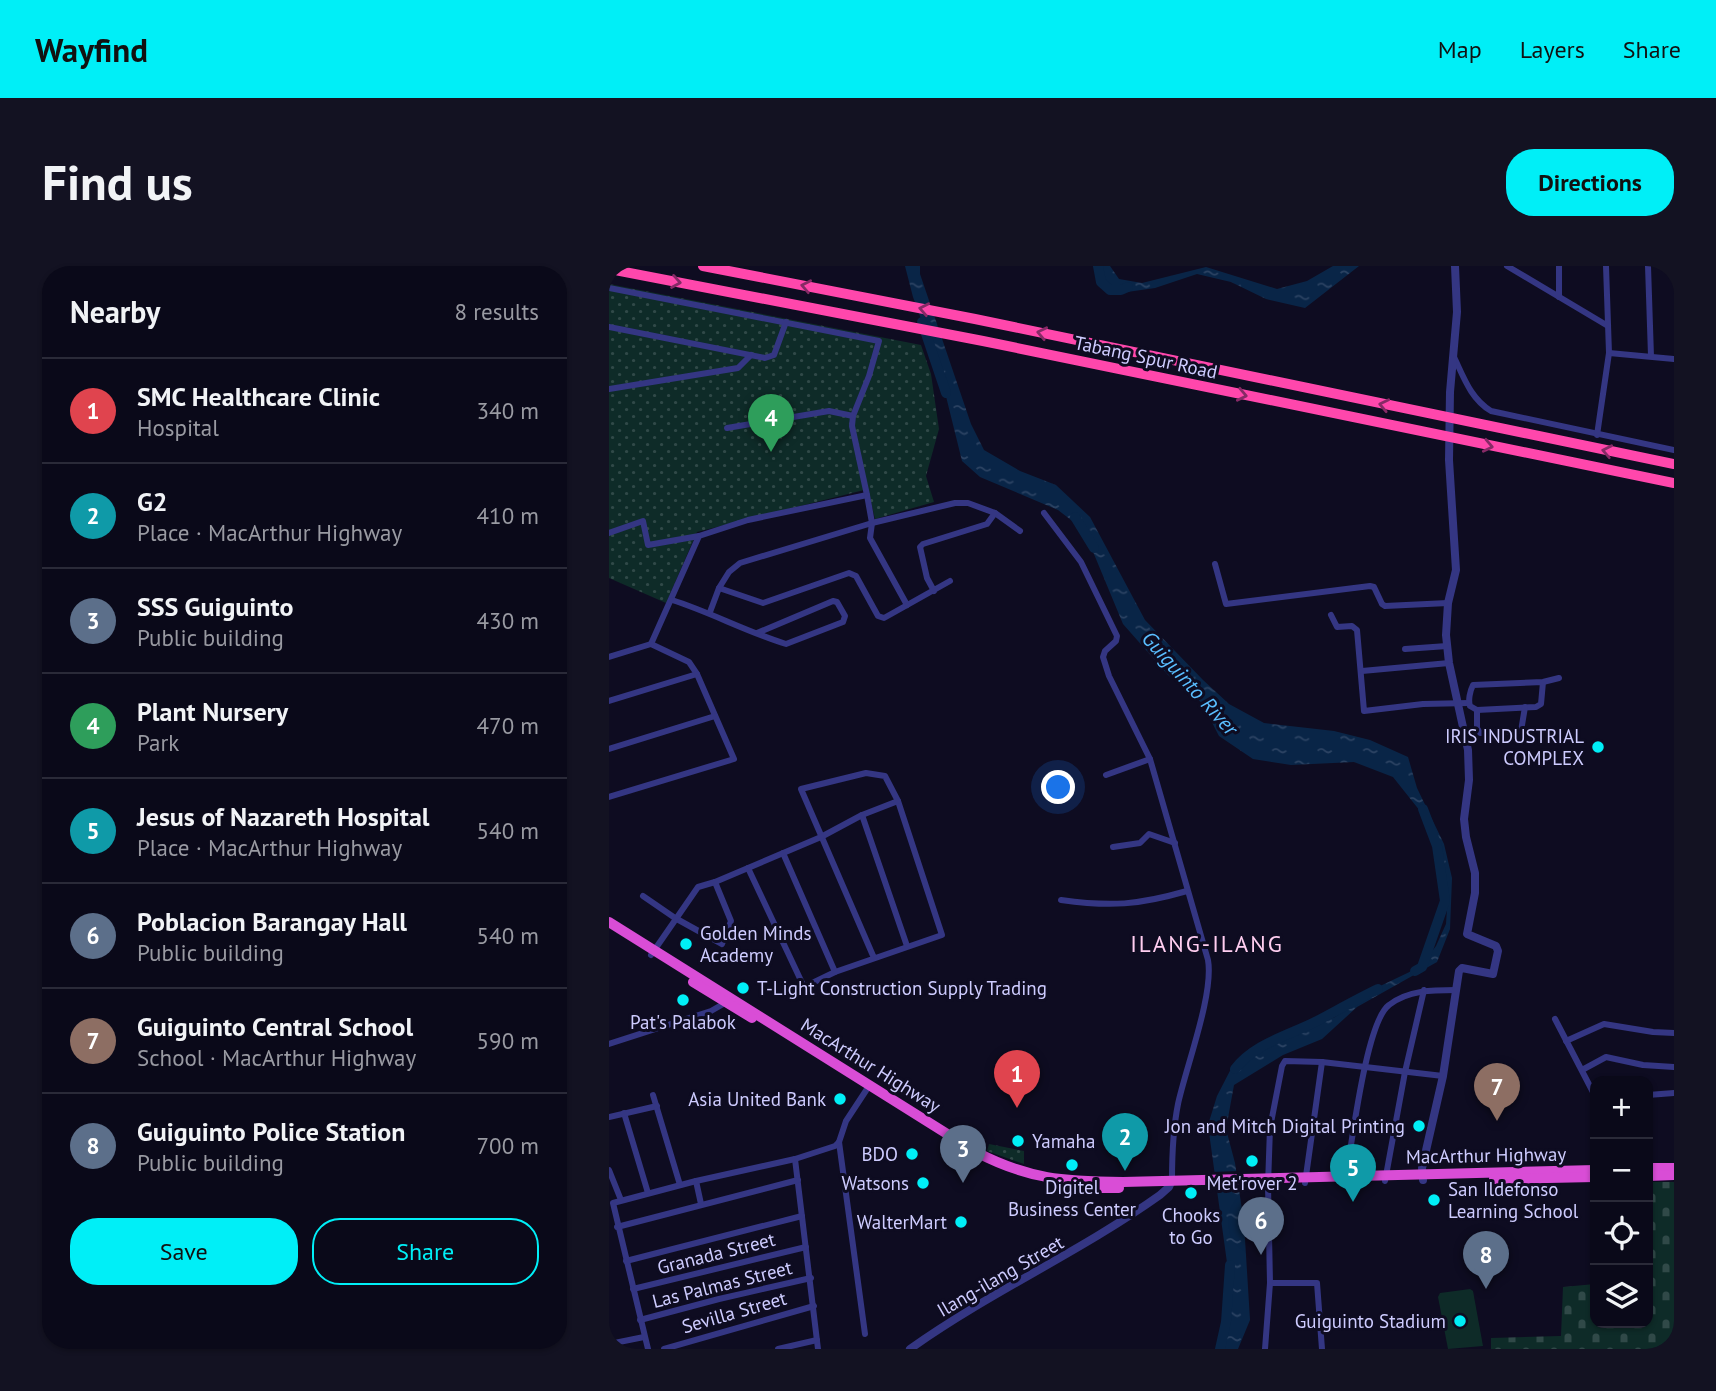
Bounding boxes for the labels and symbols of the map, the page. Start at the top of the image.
one-way arrow [670,274,682,289]
one-way arrow [800,279,811,294]
one-way arrow [918,302,930,317]
one-way arrow [1036,327,1048,342]
street label: Tabang Spur Road [1072,330,1220,384]
one-way arrow [1236,386,1248,401]
pin: 4 [748,394,794,452]
one-way arrow [1378,398,1390,413]
one-way arrow [1482,437,1494,452]
one-way arrow [1601,444,1613,459]
water label: Guiguinto River [1136,625,1245,742]
place label: IRIS INDUSTRIAL COMPLEX [1445,724,1584,770]
marker: IRIS INDUSTRIAL COMPLEX [1590,739,1606,755]
your location [1041,770,1075,804]
place label: Golden Minds Academy [700,921,811,967]
district label: ILANG-ILANG [1130,929,1284,958]
marker: Golden Minds Academy [678,936,694,952]
place label: T-Light Construction Supply Trading [757,976,1047,1000]
marker: T-Light Construction Supply Trading [735,980,751,996]
marker: Pat's Palabok [675,992,691,1008]
place label: Pat's Palabok [630,1010,736,1034]
street label: MacArthur Highway [797,1012,946,1118]
pin: 1 [994,1050,1040,1108]
pin: 7 [1474,1063,1520,1121]
place label: Asia United Bank [688,1087,826,1111]
marker: Asia United Bank [832,1091,848,1107]
pin: 2 [1102,1113,1148,1171]
place label: Jon and Mitch Digital Printing [1164,1114,1405,1138]
marker: Jon and Mitch Digital Printing [1411,1118,1427,1134]
pin: 3 [940,1125,986,1183]
place label: Yamaha [1032,1129,1095,1153]
marker: Yamaha [1010,1133,1026,1149]
place label: BDO [861,1142,898,1166]
street label: MacArthur Highway [1406,1142,1567,1168]
pin: 5 [1330,1144,1376,1202]
marker: BDO [904,1146,920,1162]
marker: Met'rover 2 [1244,1153,1260,1169]
marker: Digitel Business Center [1064,1157,1080,1173]
place label: Watsons [842,1171,909,1195]
place label: Met'rover 2 [1207,1171,1298,1195]
marker: Watsons [915,1175,931,1191]
place label: Digitel Business Center [1008,1175,1137,1221]
place label: San Ildefonso Learning School [1448,1177,1579,1223]
marker: Chooks to Go [1183,1185,1199,1201]
marker: San Ildefonso Learning School [1426,1192,1442,1208]
pin: 6 [1238,1197,1284,1255]
place label: Chooks to Go [1162,1203,1220,1249]
place label: WalterMart [857,1210,948,1234]
marker: WalterMart [953,1214,969,1230]
street label: Granada Street [655,1227,778,1279]
street label: Ilang-ilang Street [932,1230,1068,1322]
pin: 8 [1463,1231,1509,1289]
street label: Las Palmas Street [650,1255,795,1313]
street label: Sevilla Street [679,1285,790,1338]
place label: Guiguinto Stadium [1295,1309,1446,1333]
marker: Guiguinto Stadium [1452,1313,1468,1329]

